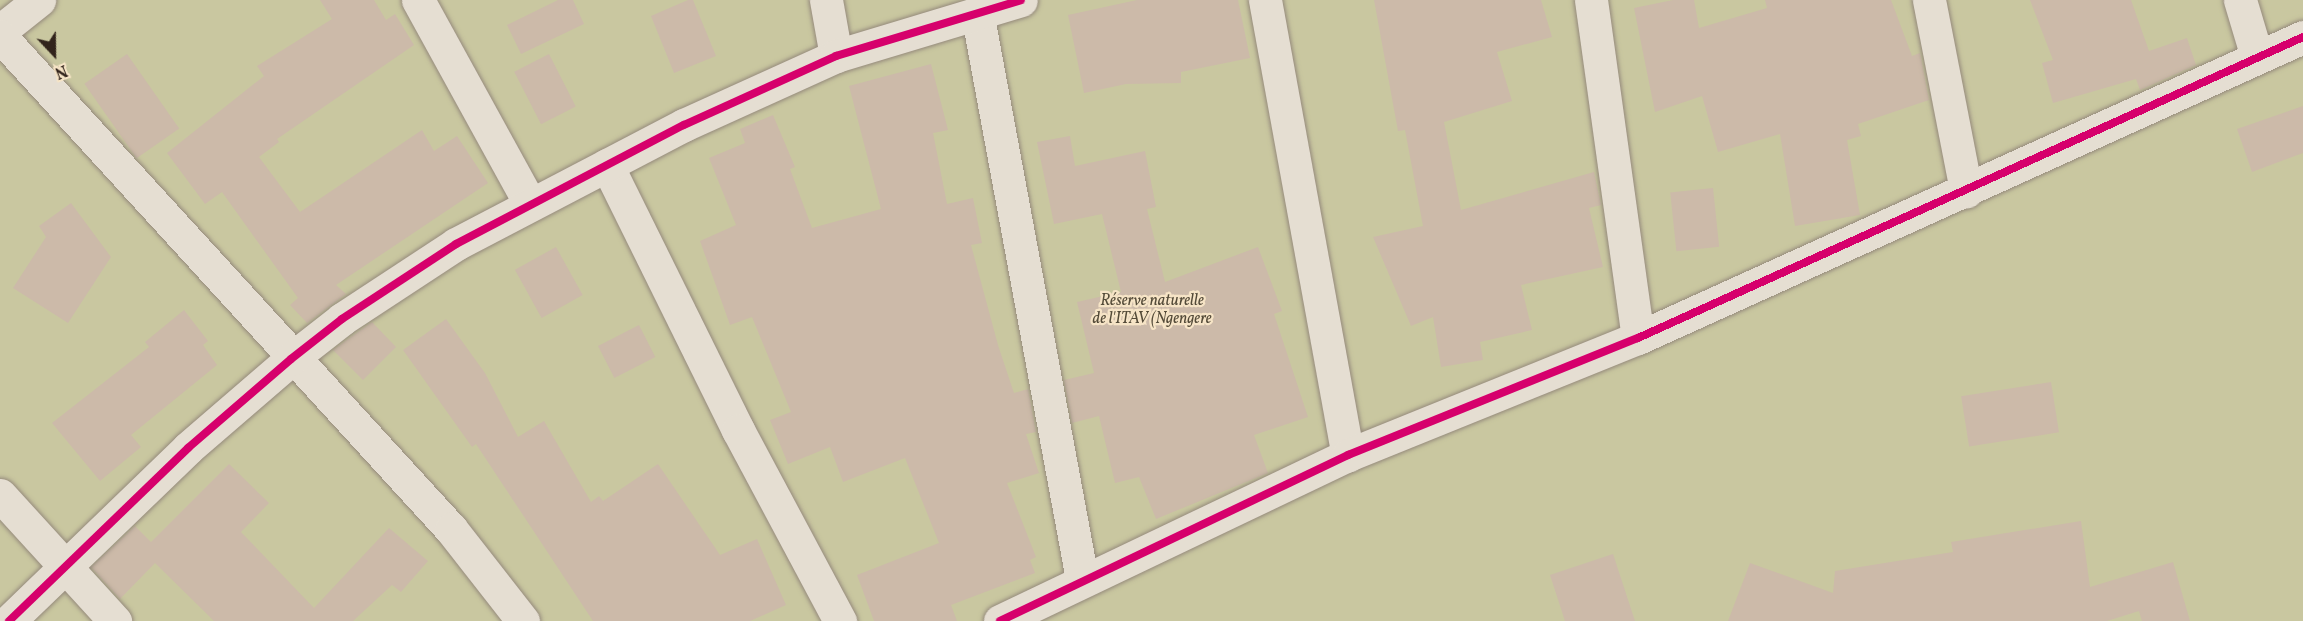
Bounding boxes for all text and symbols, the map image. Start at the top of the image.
north arrow [24,24,84,84]
text: N [51,58,70,83]
park label: Réserve naturelle de l'ITAV (Ngengere [1092,291,1212,329]

